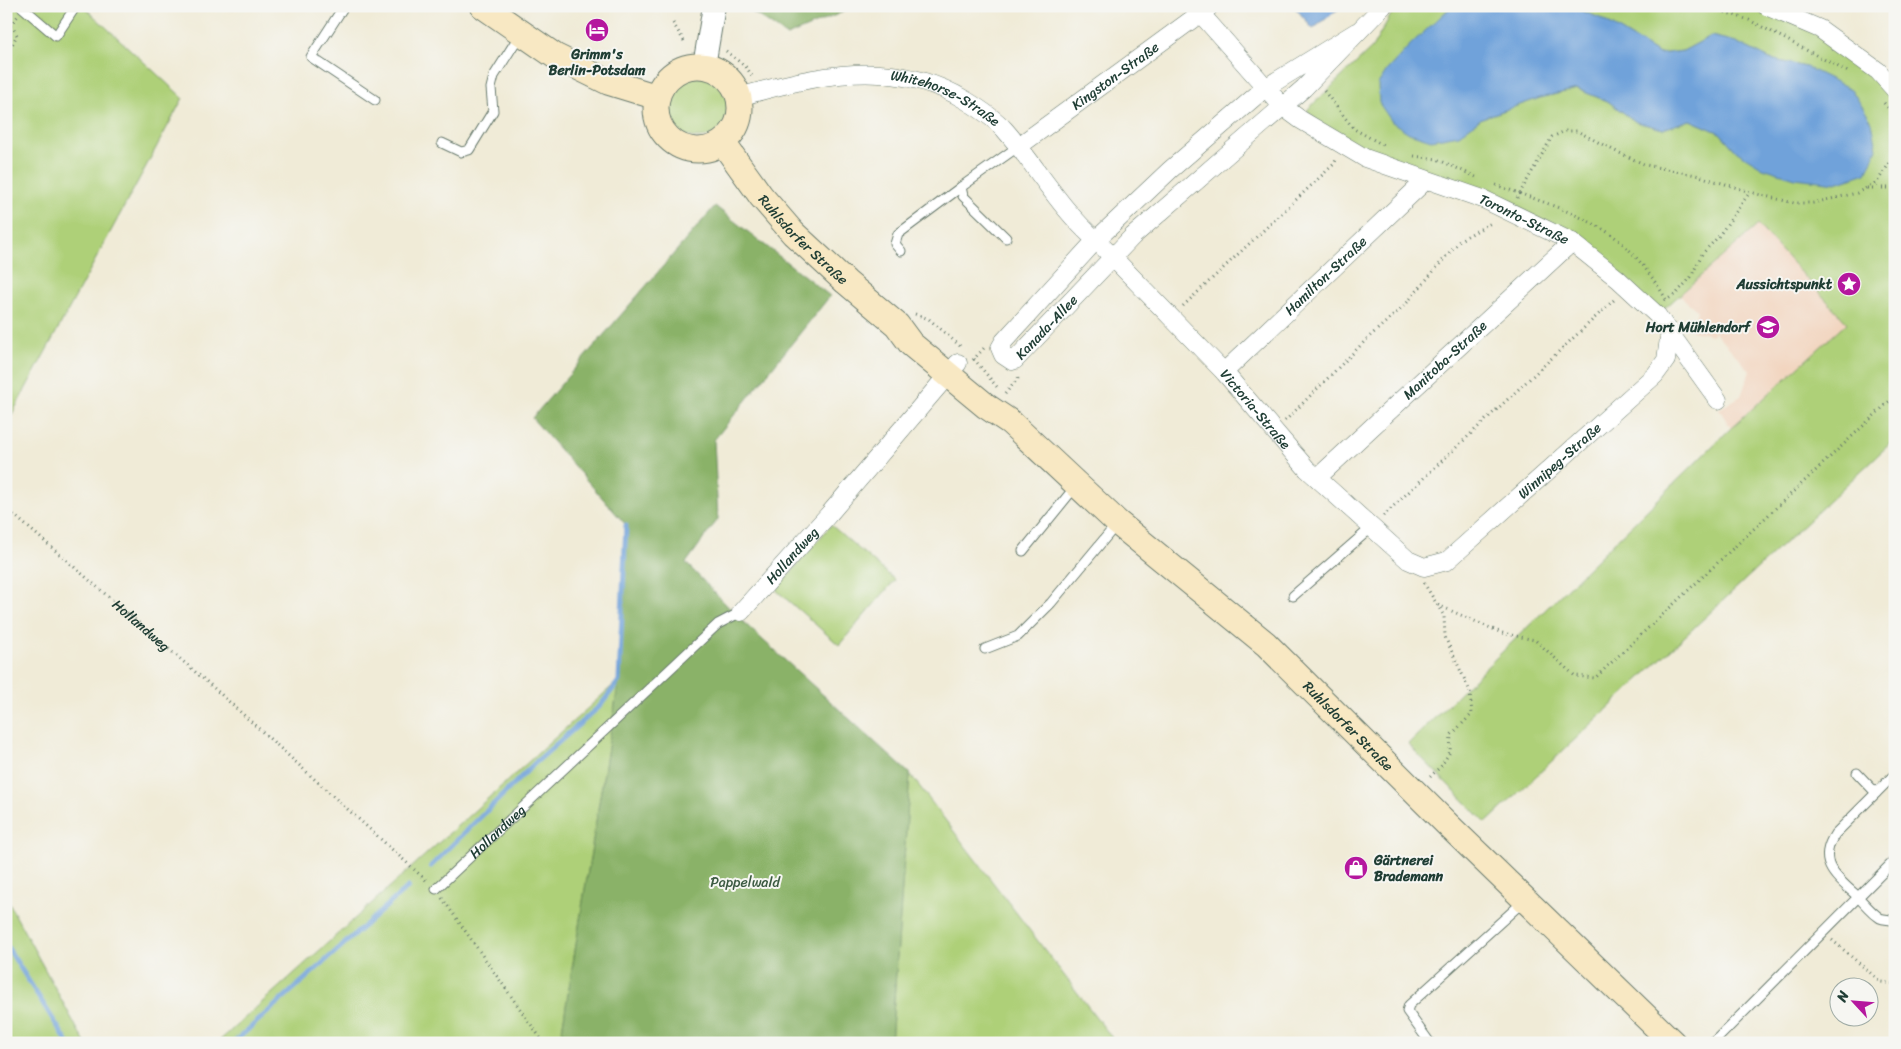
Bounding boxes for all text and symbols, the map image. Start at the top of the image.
hotel icon: Grimm's Berlin-Potsdam [584,17,610,43]
street label: Kingston-Straße [1066,35,1164,117]
place label: Grimm's Berlin-Potsdam [549,42,646,83]
street label: Whitehorse-Straße [889,62,1006,133]
street label: Toronto-Straße [1475,186,1574,251]
street label: Ruhlsdorfer Straße [752,188,854,291]
street label: Hamilton-Straße [1278,230,1373,321]
place icon: Aussichtspunkt [1836,271,1862,297]
place label: Aussichtspunkt [1735,272,1833,297]
street label: Kanada-Allee [1009,288,1084,366]
street label: Manitoba-Straße [1397,314,1493,406]
school or university icon: Hort Mühlendorf [1755,314,1781,340]
place label: Hort Mühlendorf [1645,315,1752,340]
street label: Victoria-Straße [1214,363,1298,455]
street label: Winnipeg-Straße [1512,416,1607,505]
street label: Hollandweg [759,521,825,590]
street label: Hollandweg [106,593,176,658]
street label: Ruhlsdorfer Straße [1297,675,1400,777]
street label: Hollandweg [463,798,531,865]
place label: Gärtnerei Brademann [1373,848,1444,889]
shop icon: Gärtnerei Brademann [1343,855,1369,881]
park label: Pappelwald [710,870,781,895]
north arrow [1828,976,1878,1026]
text: N [1829,986,1856,1007]

